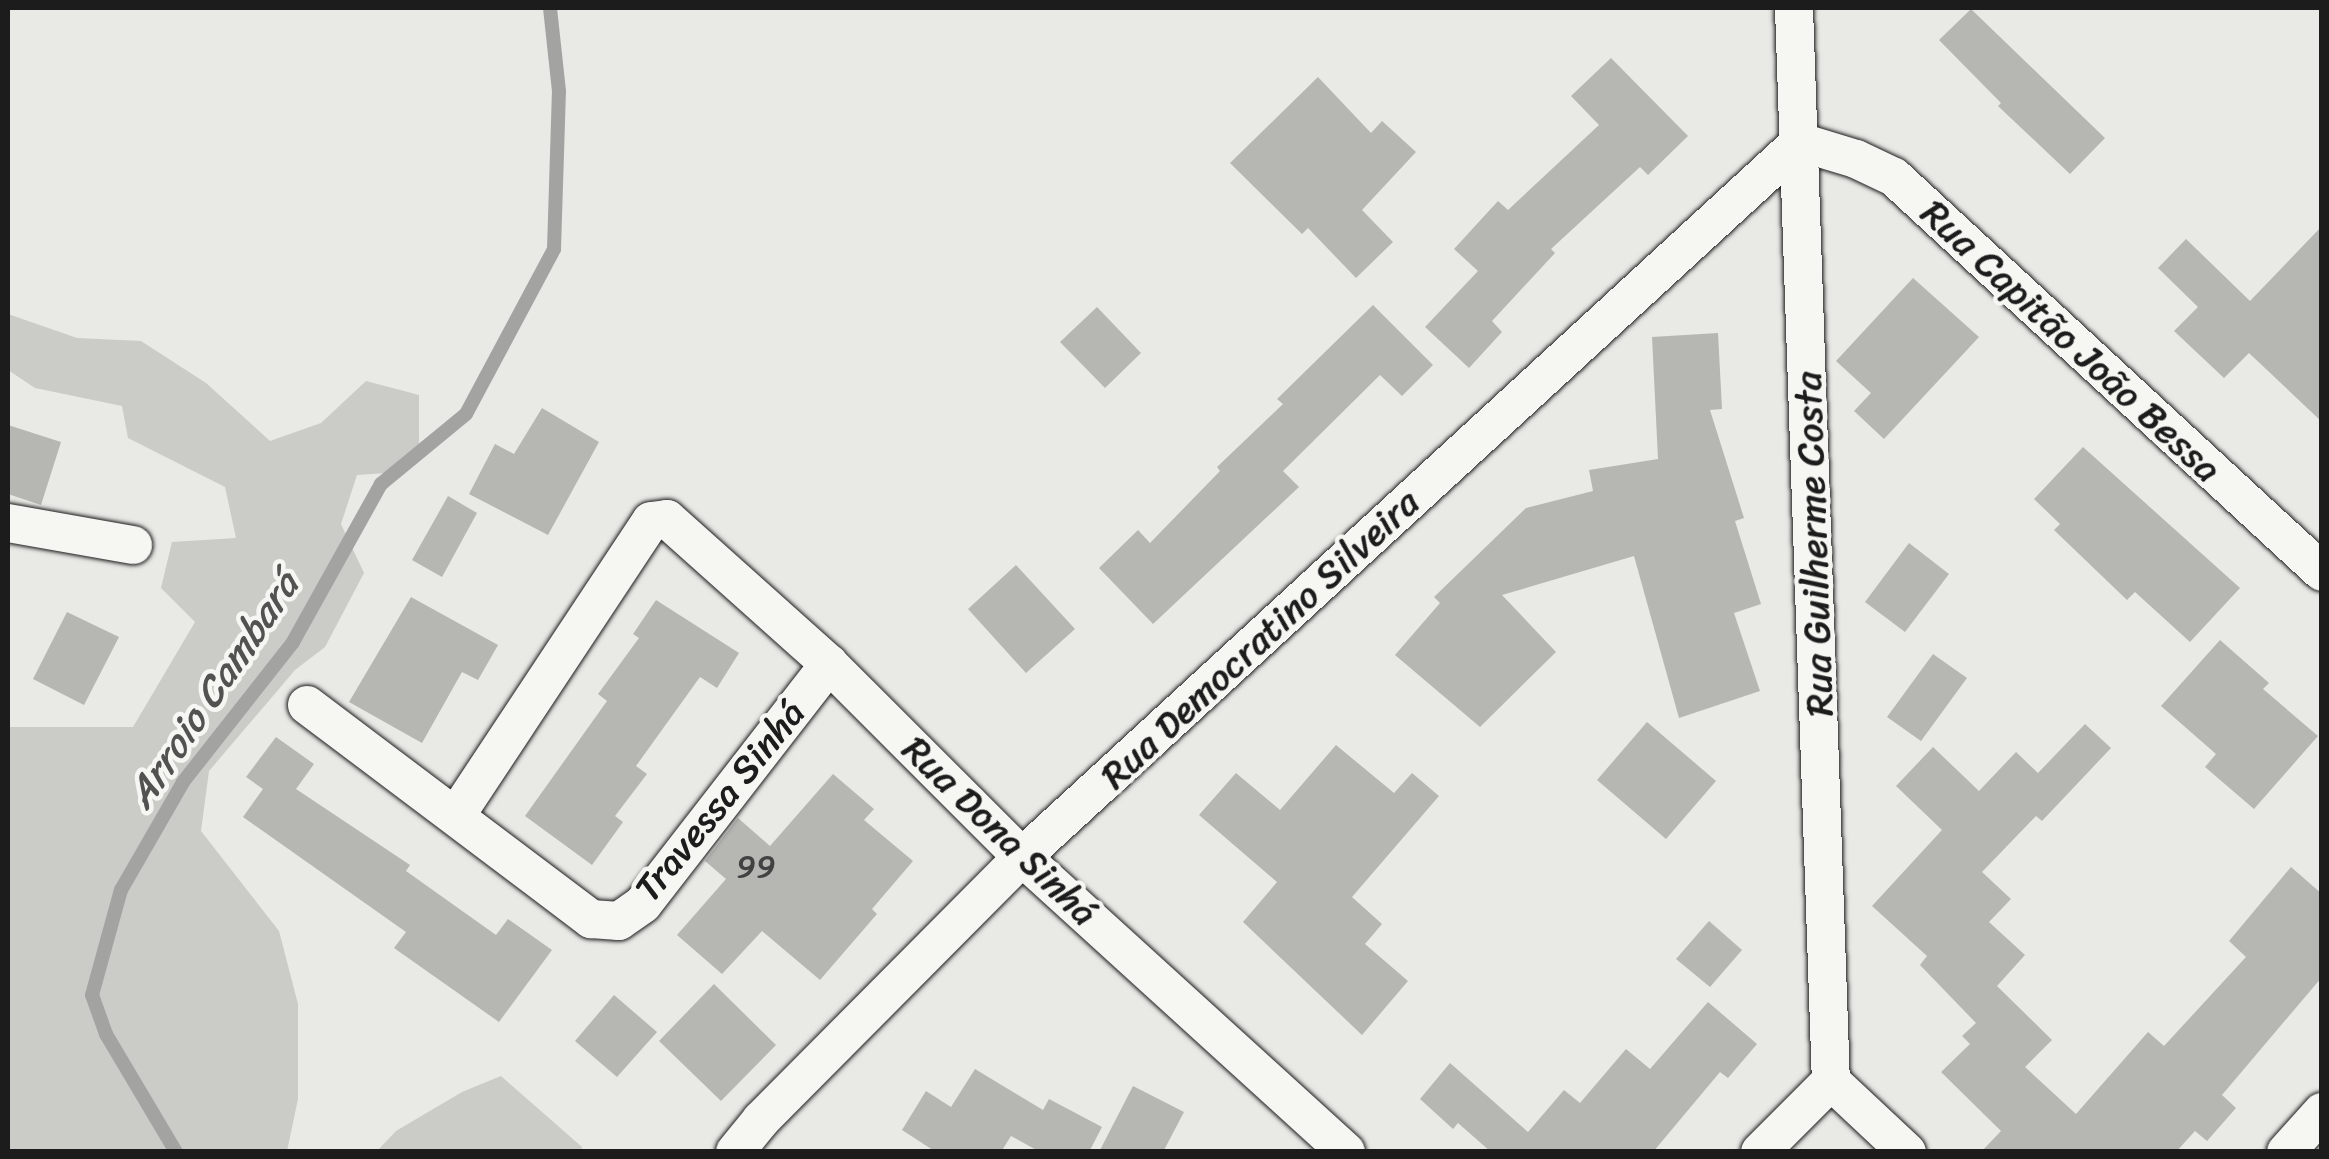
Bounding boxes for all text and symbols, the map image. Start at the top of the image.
street label: Rua Capitão João Bessa [1912,190,2230,492]
street label: Rua Guilherme Costa [1785,370,1843,718]
street label: Rua Democratino Silveira [1090,479,1430,799]
water label: Arroio Cambará [116,563,310,817]
street label: Travessa Sinhá [625,691,815,911]
street label: Rua Dona Sinhá [891,725,1109,937]
house number: 99 [736,848,776,886]

